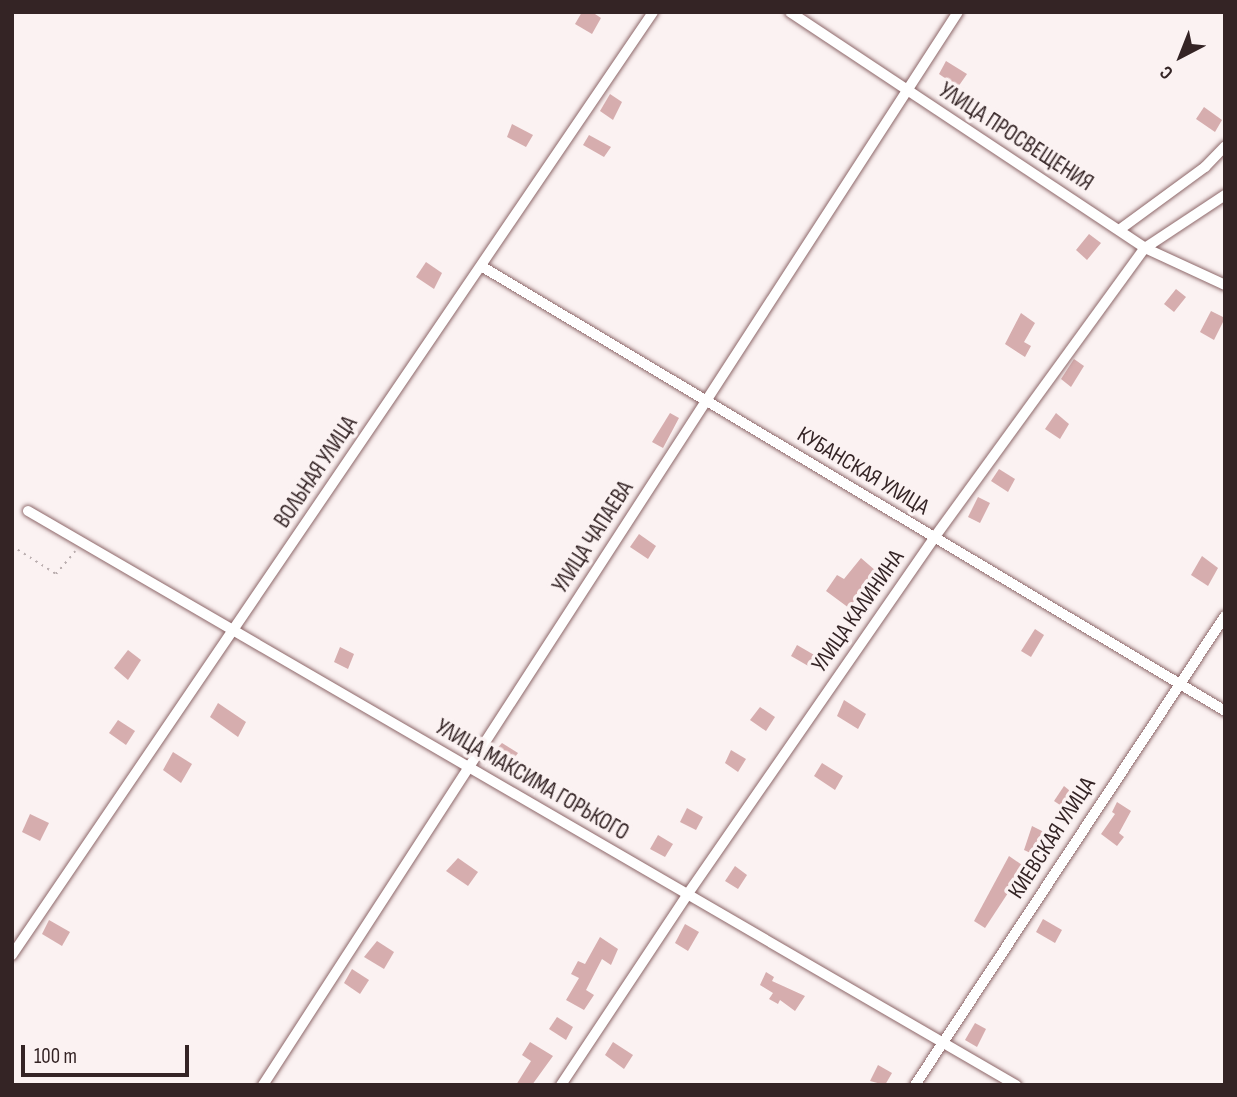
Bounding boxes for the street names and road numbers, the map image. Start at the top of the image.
street label: УЛИЦА ПРОСВЕЩЕНИЯ [934,77,1098,197]
street label: ВОЛЬНАЯ УЛИЦА [269,411,363,533]
street label: КУБАНСКАЯ УЛИЦА [792,421,934,521]
street label: УЛИЦА ЧАПАЕВА [547,476,639,598]
street label: УЛИЦА КАЛИНИНА [806,545,910,677]
street label: УЛИЦА МАКСИМА ГОРЬКОГО [430,713,634,847]
street label: КИЕВСКАЯ УЛИЦА [1003,772,1101,904]

